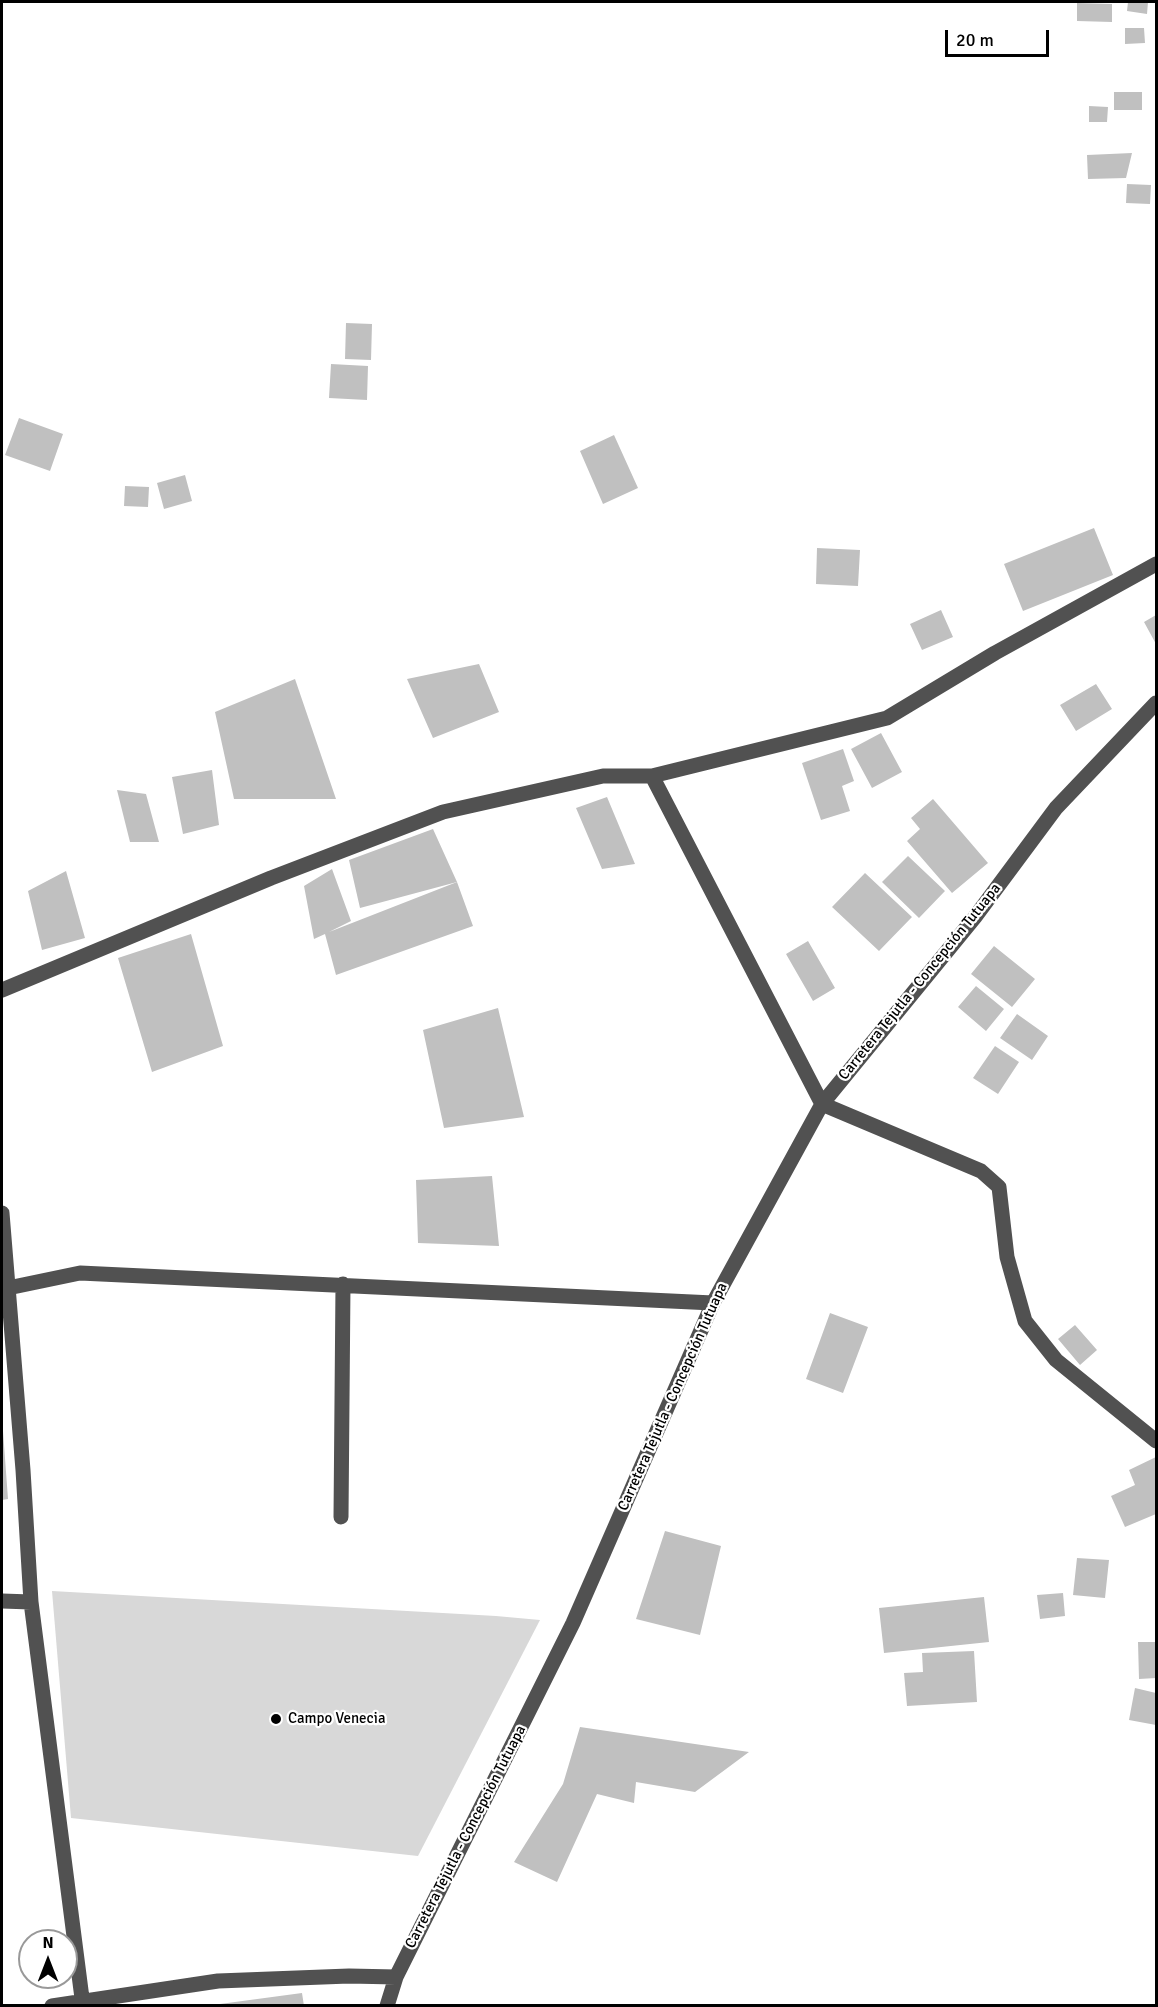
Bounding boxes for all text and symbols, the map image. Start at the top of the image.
scale bar [948,18,1052,56]
text: 20 m [956,29,994,51]
street label: Carretera Tejutla - Concepción Tutuapa [835,880,1005,1084]
street label: Carretera Tejutla - Concepción Tutuapa [614,1280,732,1514]
place label: Campo Venecia [288,1710,386,1728]
marker: Campo Venecia [269,1712,283,1726]
street label: Carretera Tejutla - Concepción Tutuapa [402,1723,530,1951]
north arrow [18,1929,78,1989]
text: N [42,1933,54,1953]

